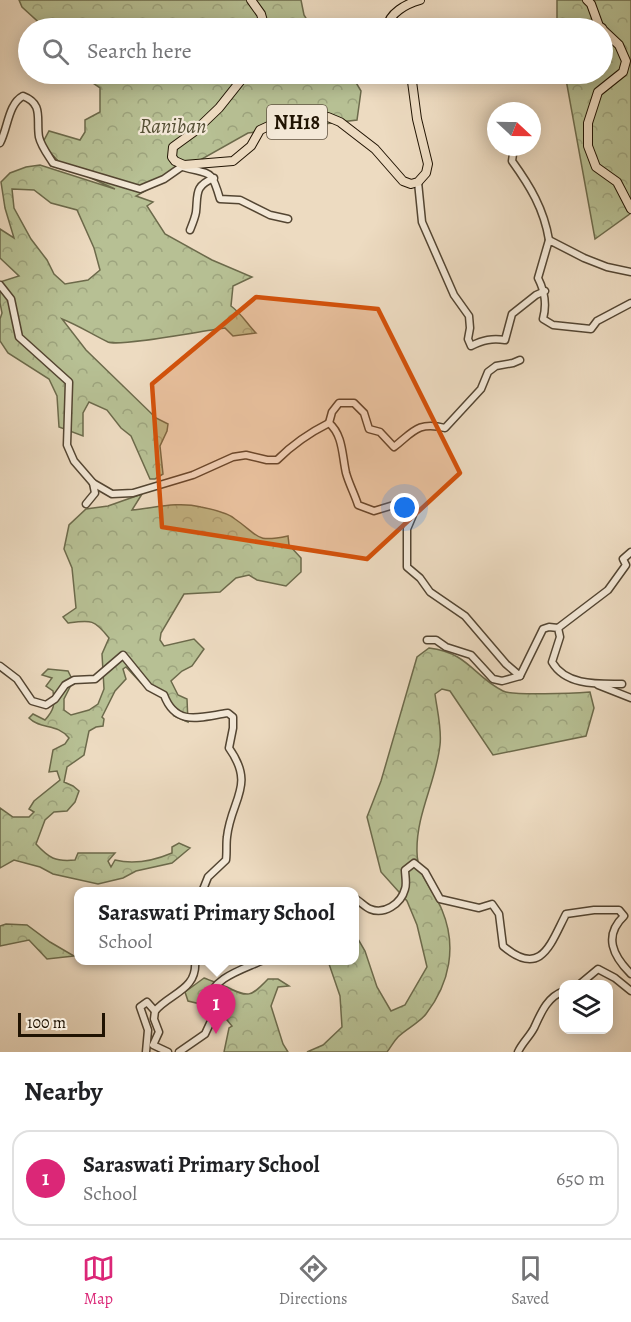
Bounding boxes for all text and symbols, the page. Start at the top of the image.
search box [18,18,613,84]
icon: search [39,35,72,68]
text: Search here [87,36,192,66]
north arrow [487,102,541,156]
road number: NH18 [267,105,327,139]
park label: Raniban [140,112,206,140]
your location [390,493,419,522]
popup [74,887,359,965]
text: Saraswati Primary School [98,898,335,928]
text: School [98,928,152,955]
map controls [559,980,613,1034]
button: layers [559,980,613,1034]
pin: 1 [196,984,236,1034]
scale bar [18,1010,105,1038]
text: 100 m [27,1012,66,1034]
text: Nearby [24,1074,103,1109]
text: Saraswati Primary School [83,1150,320,1180]
text: 1 [42,1165,49,1192]
text: 650 m [556,1165,605,1192]
text: School [83,1180,137,1207]
tab: Map [82,1252,115,1310]
tab: Directions [279,1252,347,1310]
tab: Saved [511,1252,549,1310]

